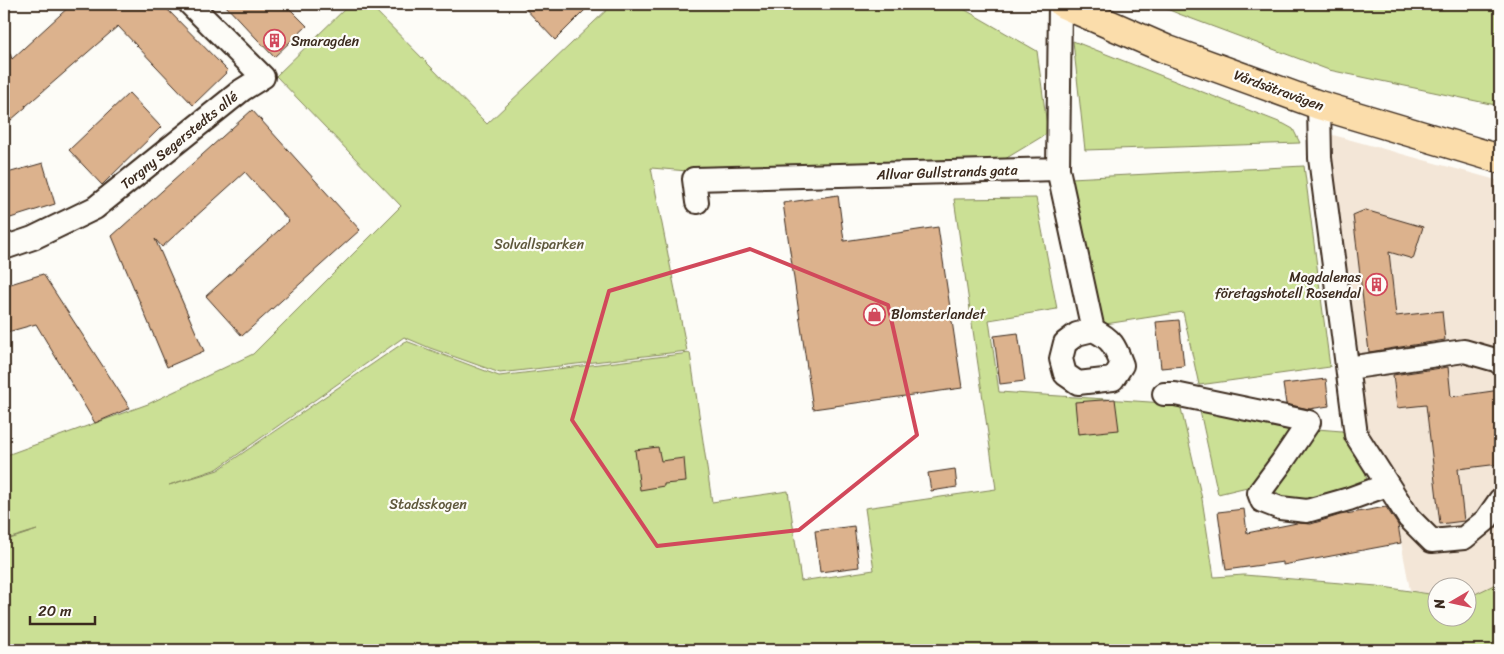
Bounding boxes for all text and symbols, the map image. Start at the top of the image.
building icon: Smaragden [263,29,287,53]
place label: Smaragden [291,29,360,54]
street label: Vårdsätravägen [1230,63,1328,119]
street label: Torgny Segerstedts allé [115,85,244,196]
street label: Allvar Gullstrands gata [875,158,1019,187]
park label: Solvallsparken [494,232,585,257]
place label: Magdalenas företagshotell Rosendal [1215,265,1362,306]
building icon: Magdalenas företagshotell Rosendal [1365,273,1389,297]
shop icon: Blomsterlandet [863,302,887,326]
place label: Blomsterlandet [891,302,987,327]
park label: Stadsskogen [389,492,467,517]
north arrow [1426,576,1476,626]
scale bar [30,594,95,626]
text: N [1427,597,1453,612]
text: 20 m [38,598,72,624]

